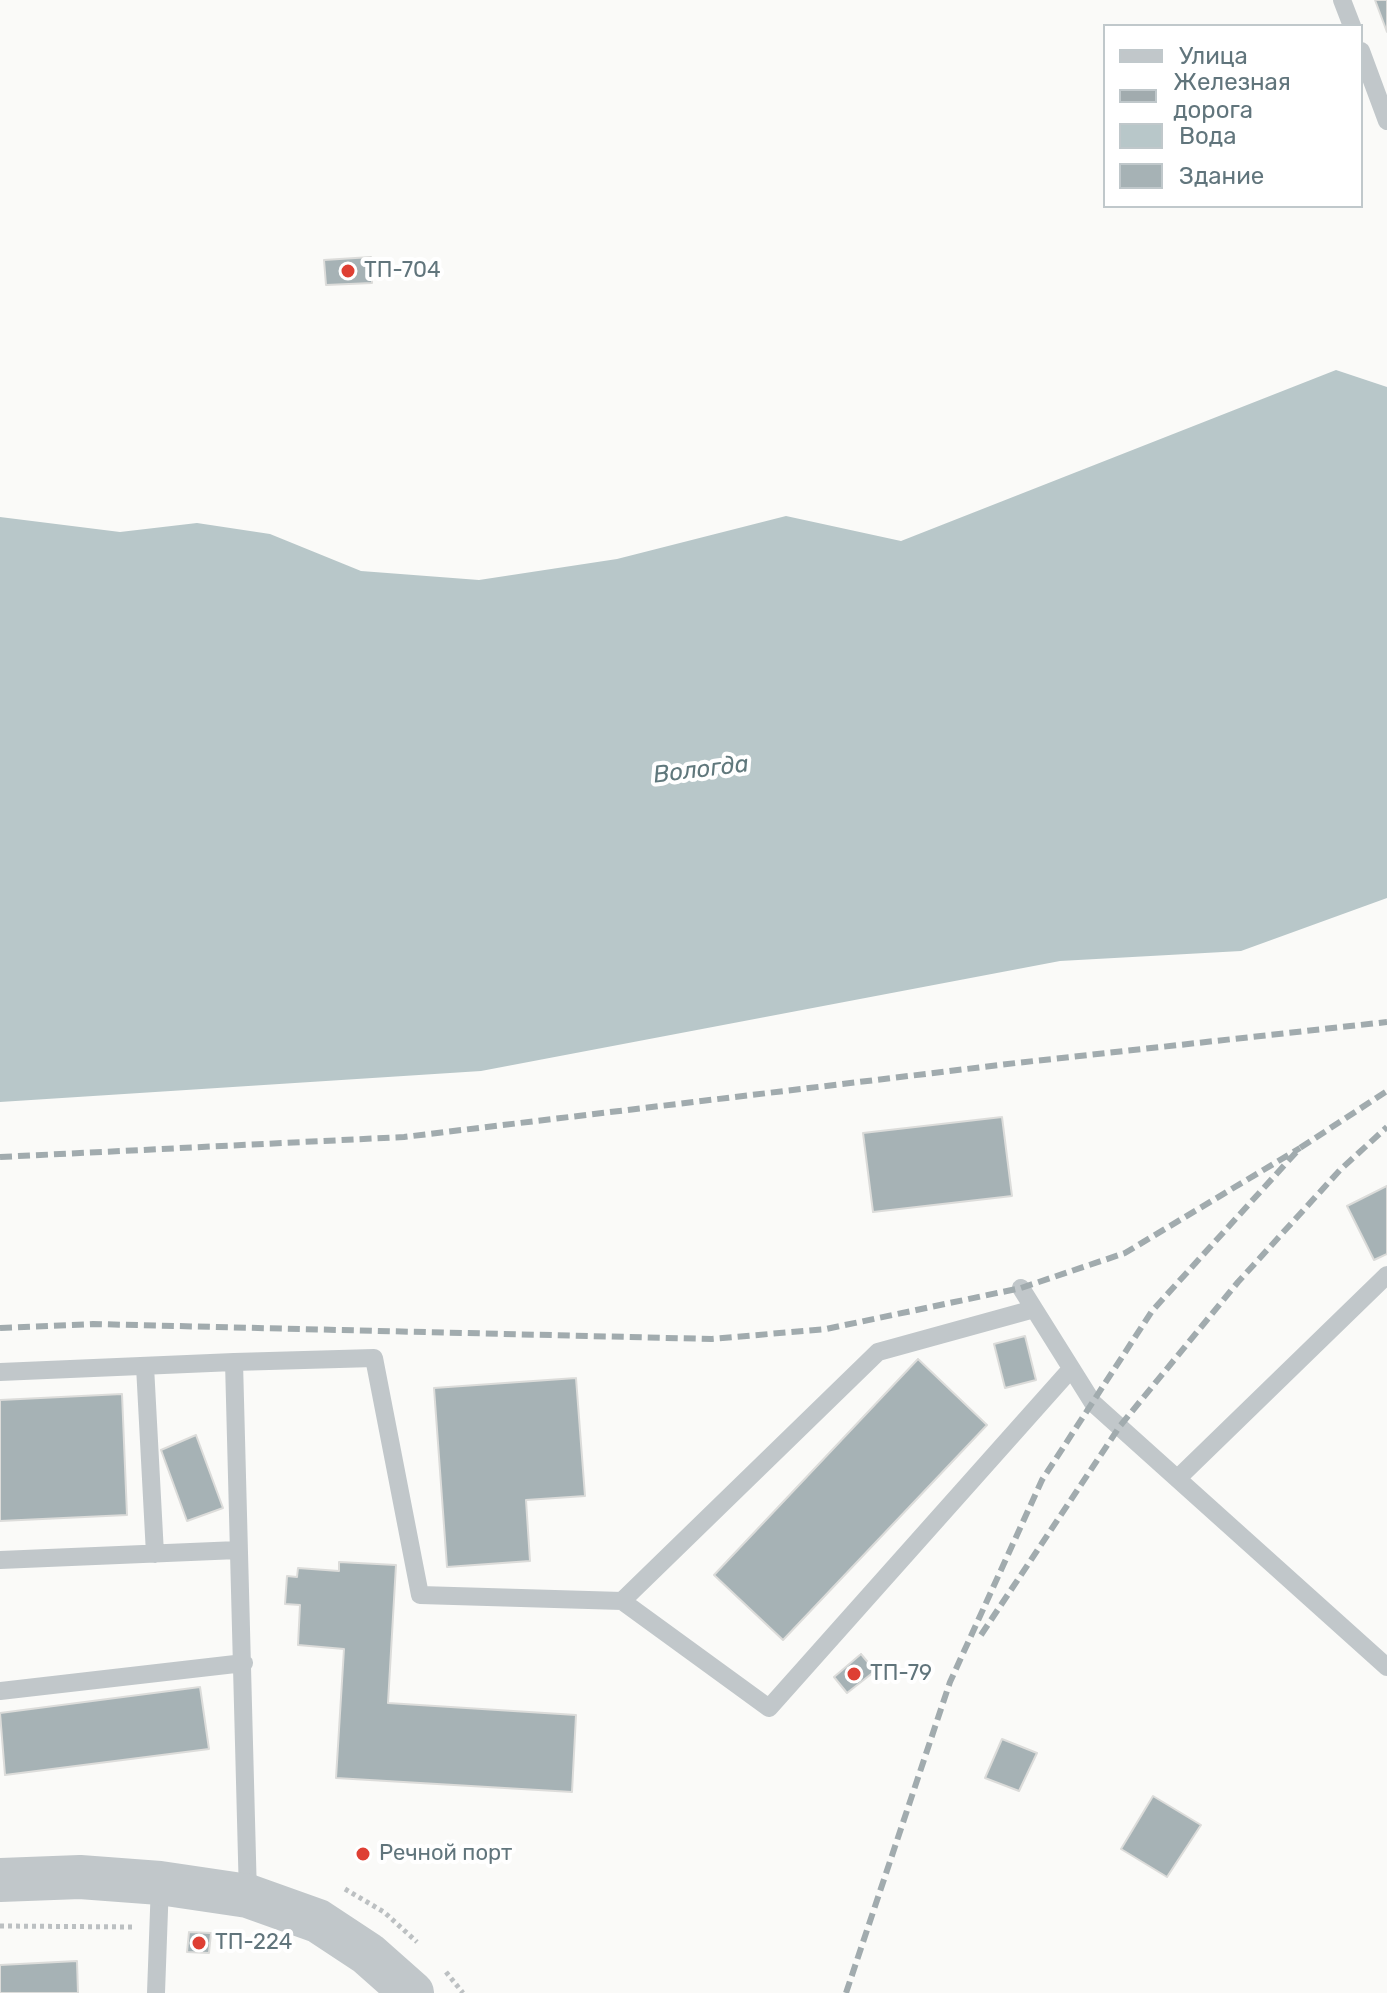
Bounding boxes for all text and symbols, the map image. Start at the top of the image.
legend [1103,24,1363,208]
text: Улица [1179,42,1248,70]
text: Железная дорога [1173,68,1291,124]
text: Вода [1179,122,1236,150]
text: Здание [1179,162,1264,190]
place label: ТП-704 [364,258,441,284]
marker: ТП-704 [339,262,357,280]
water label: Вологда [652,750,750,790]
place label: ТП-79 [870,1661,932,1687]
marker: ТП-79 [845,1665,863,1683]
place label: Речной порт [379,1841,512,1867]
marker: Речной порт [354,1845,372,1863]
place label: ТП-224 [215,1930,292,1956]
marker: ТП-224 [190,1934,208,1952]

